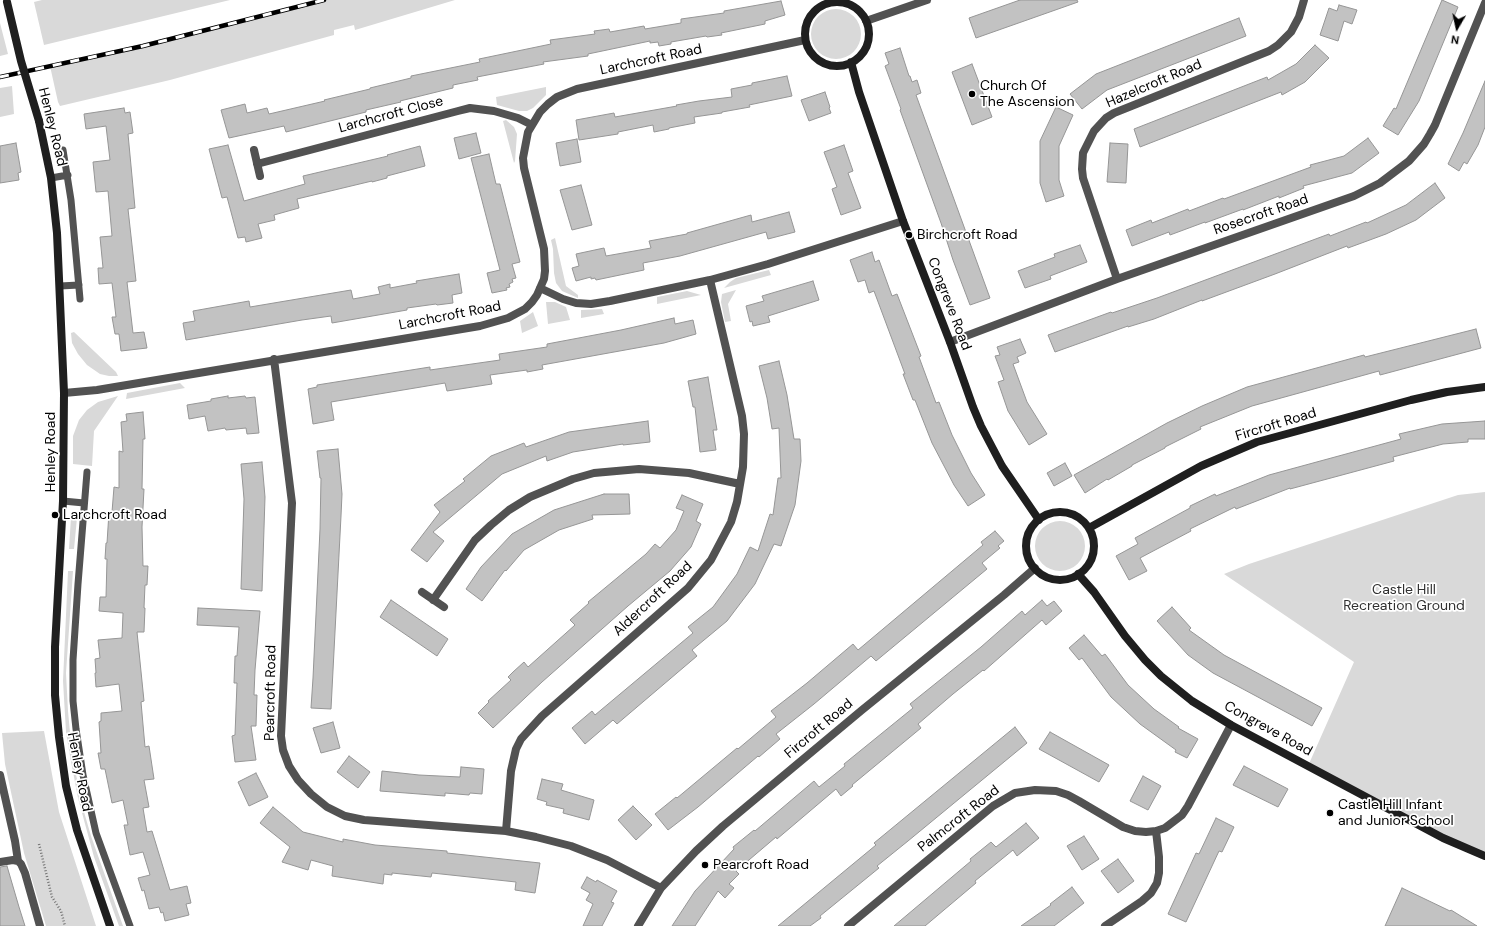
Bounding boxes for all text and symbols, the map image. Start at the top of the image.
north arrow [1437,8,1477,48]
text: N [1450,32,1460,47]
street label: Larchcroft Road [599,41,703,79]
street label: Hazelcroft Road [1104,56,1204,112]
place label: Church Of The Ascension [980,78,1075,110]
street label: Henley Road [34,86,70,168]
marker: Church Of The Ascension [967,89,977,99]
street label: Larchcroft Close [337,93,445,137]
street label: Rosecroft Road [1211,191,1311,239]
place label: Birchcroft Road [917,227,1018,243]
marker: Birchcroft Road [904,230,914,240]
street label: Congreve Road [924,255,974,353]
street label: Larchcroft Road [397,298,503,334]
street label: Fircroft Road [1234,405,1318,445]
street label: Henley Road [43,412,59,492]
place label: Larchcroft Road [63,507,167,523]
marker: Larchcroft Road [50,510,60,520]
street label: Aldercroft Road [610,558,696,640]
park label: Castle Hill Recreation Ground [1343,582,1465,614]
street label: Pearcroft Road [262,645,280,741]
street label: Fircroft Road [782,696,856,762]
street label: Congreve Road [1221,698,1315,760]
street label: Henley Road [63,731,95,813]
street label: Palmcroft Road [915,782,1003,856]
place label: Castle Hill Infant and Junior School [1338,797,1454,830]
marker: Castle Hill Infant and Junior School [1325,808,1335,818]
place label: Pearcroft Road [713,857,809,873]
marker: Pearcroft Road [700,860,710,870]

